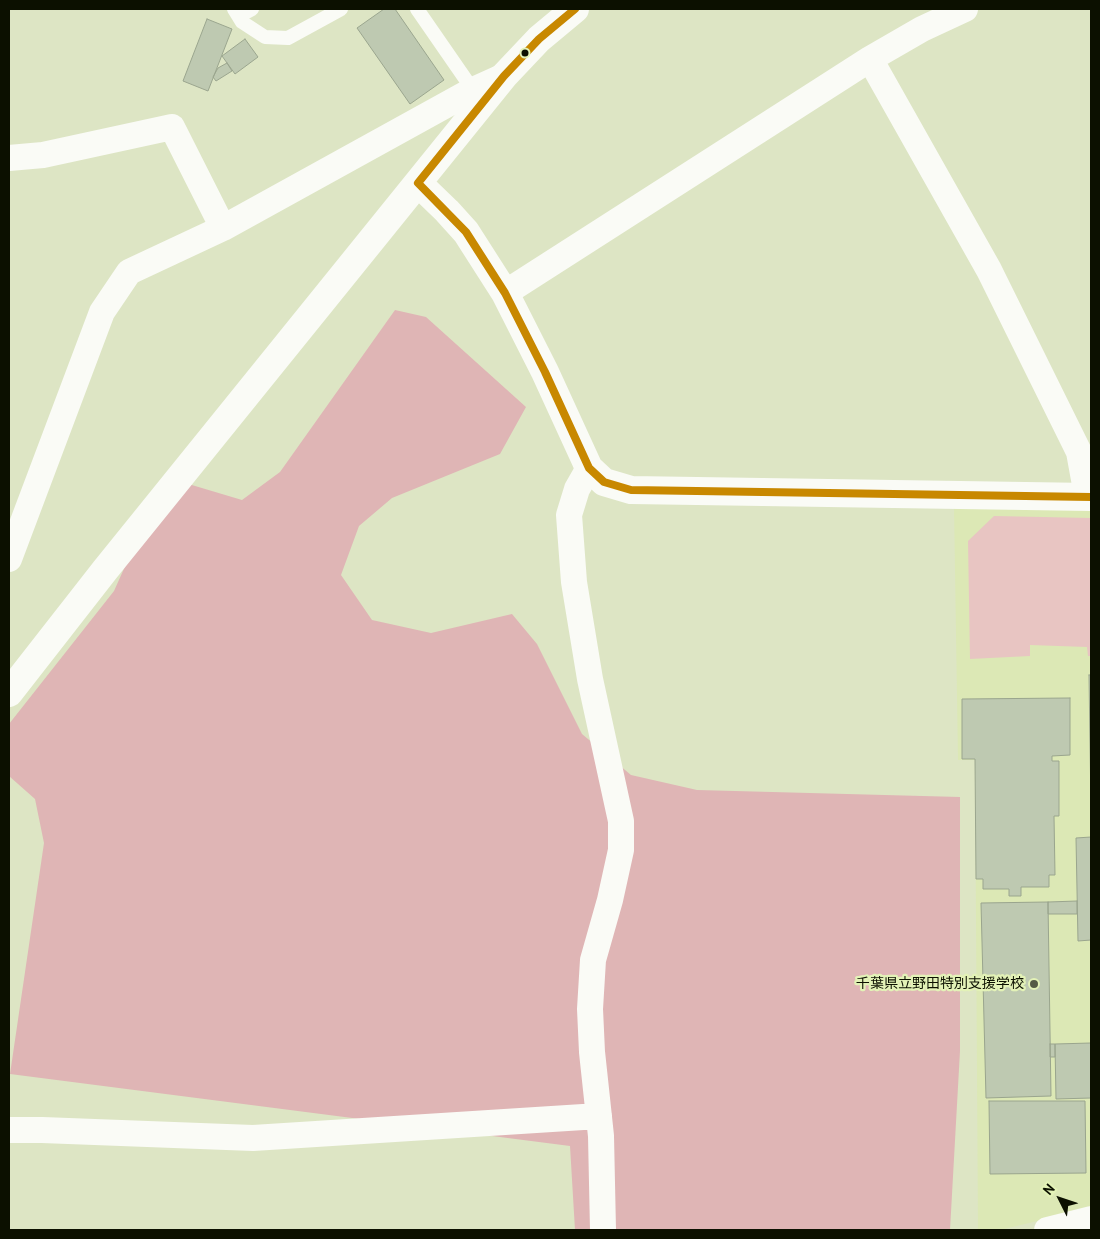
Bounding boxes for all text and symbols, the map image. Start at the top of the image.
unlabelled marker [520,48,530,58]
place label: 千葉県立野田特別支援学校 [856,976,1024,992]
marker: 千葉県立野田特別支援学校 [1028,978,1040,990]
north arrow [1035,1174,1085,1224]
text: N [1039,1180,1058,1199]

